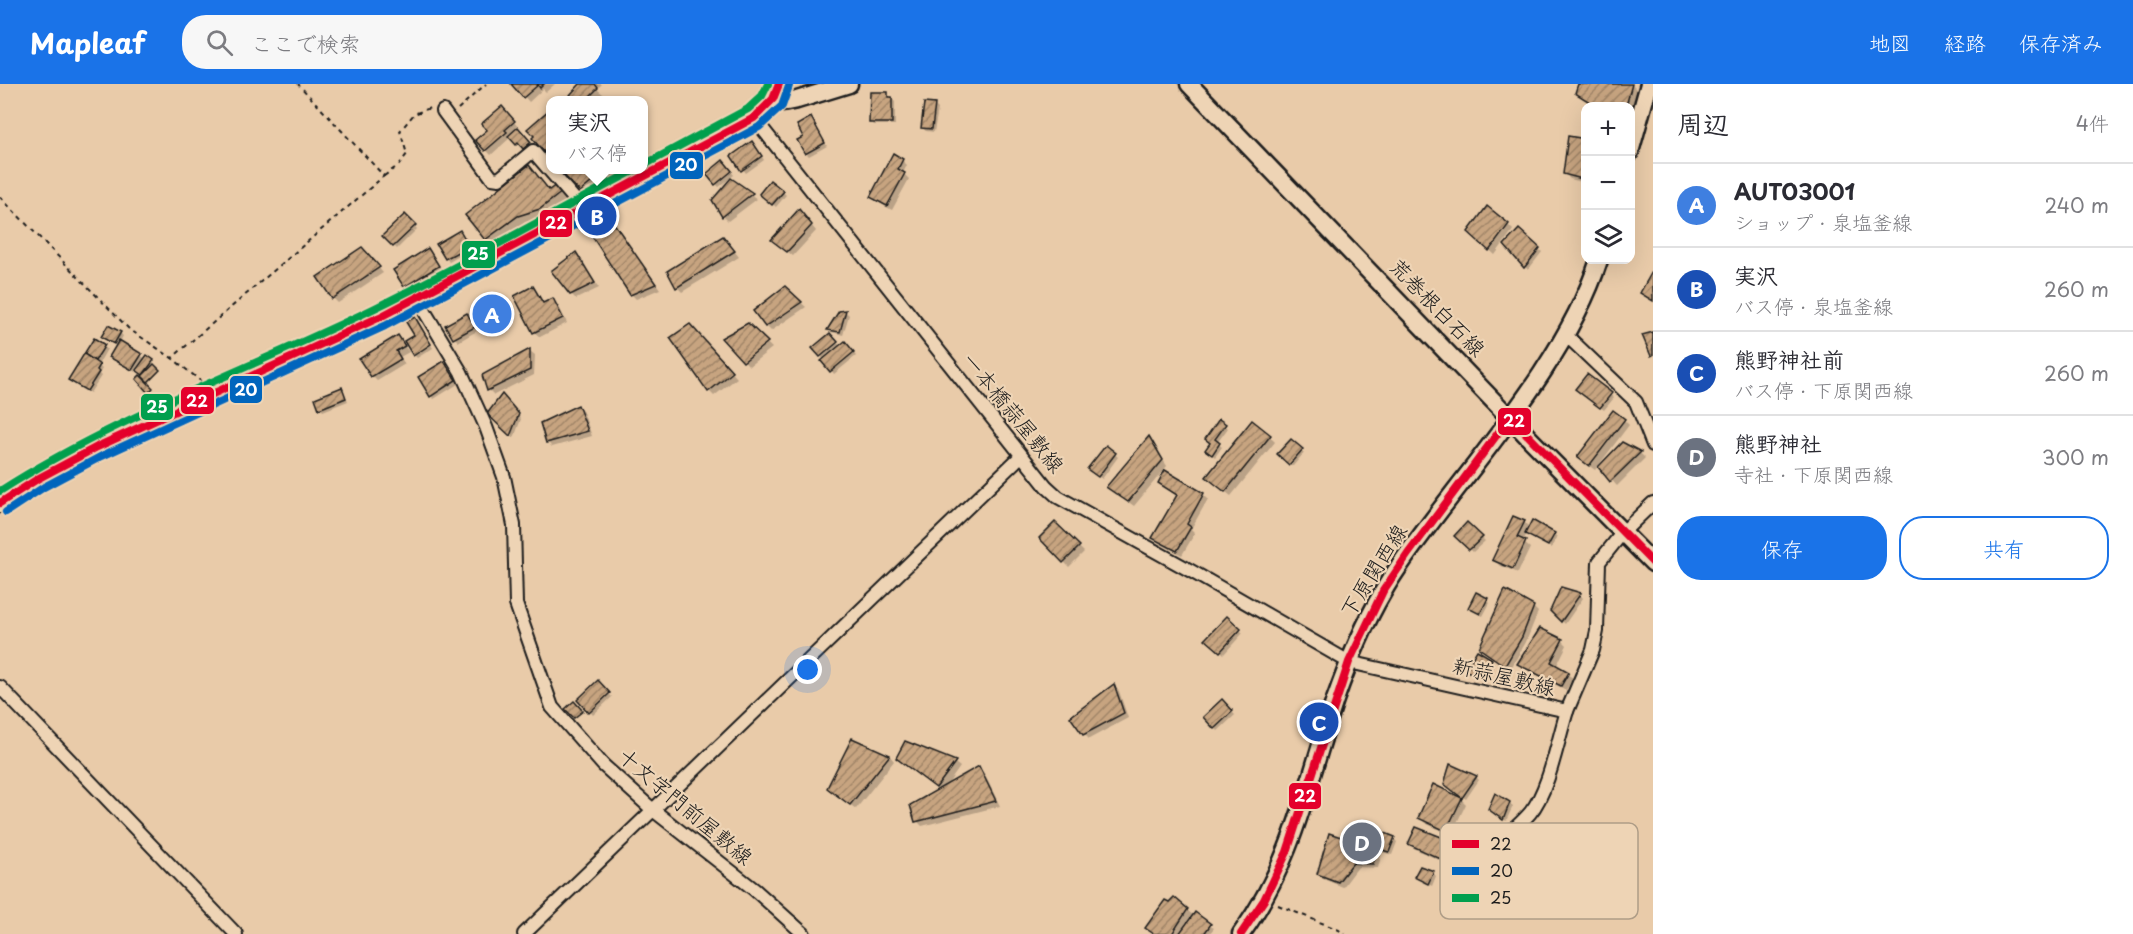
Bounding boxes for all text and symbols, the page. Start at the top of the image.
search box [182,15,602,69]
text: Mapleaf [30,21,146,64]
icon: search [203,26,236,59]
text: ここで検索 [251,26,361,59]
text: 地図 [1869,26,1911,58]
text: 経路 [1944,26,1986,58]
text: 保存済み [2019,26,2103,58]
popup [546,96,648,174]
map controls [1581,102,1635,264]
button: + [1581,102,1635,156]
text: 実沢 [567,104,611,137]
text: 周辺 [1677,104,1729,143]
text: 4件 [2076,108,2109,138]
text: バス停 [567,137,627,167]
line badge: 20 [669,151,704,180]
text: 20 [675,152,698,176]
button: − [1581,156,1635,210]
text: AUTO3001 [1734,174,1855,207]
text: A [1689,190,1704,220]
text: 240 m [2044,190,2109,220]
pin: B [578,194,616,238]
text: ショップ · 泉塩釜線 [1734,207,1912,237]
line badge: 22 [539,209,573,238]
text: 22 [545,210,567,234]
button: layers [1581,210,1635,264]
line badge: 25 [461,240,496,269]
text: 25 [467,241,489,265]
street label: 荒巻根白石線 [1383,250,1494,363]
text: 実沢 [1734,258,1778,291]
text: B [1690,274,1703,304]
text: 260 m [2044,274,2109,304]
text: バス停 · 泉塩釜線 [1734,291,1893,321]
pin: A [472,292,512,336]
text: 熊野神社前 [1734,342,1844,375]
street label: 一本橋蒜屋敷線 [956,345,1073,479]
text: C [1689,358,1704,388]
text: 260 m [2044,358,2109,388]
line badge: 20 [229,375,263,404]
text: バス停 · 下原関西線 [1734,375,1913,405]
text: 20 [235,377,258,401]
line badge: 22 [180,386,215,415]
text: 22 [186,388,208,412]
line badge: 25 [140,393,174,421]
text: 25 [146,394,168,418]
line badge: 22 [1497,407,1532,436]
text: 22 [1503,408,1525,432]
text: 熊野神社 [1734,426,1822,459]
text: D [1689,442,1704,472]
text: 300 m [2042,442,2109,472]
text: 寺社 · 下原関西線 [1734,459,1893,489]
button: 保存 [1677,516,1887,580]
button: 共有 [1899,516,2109,580]
street label: 下原関西線 [1331,517,1414,623]
street label: 新蒜屋敷線 [1450,648,1559,702]
your location [793,655,822,684]
pin: C [1300,700,1338,744]
street label: 十文字門前屋敷線 [612,739,761,872]
line badge: 22 [1288,782,1322,810]
text: 22 [1294,783,1316,807]
pin: D [1342,820,1382,864]
legend [1440,823,1638,919]
text: 22 [1490,831,1512,855]
text: 20 [1490,858,1513,882]
text: 25 [1490,885,1511,909]

